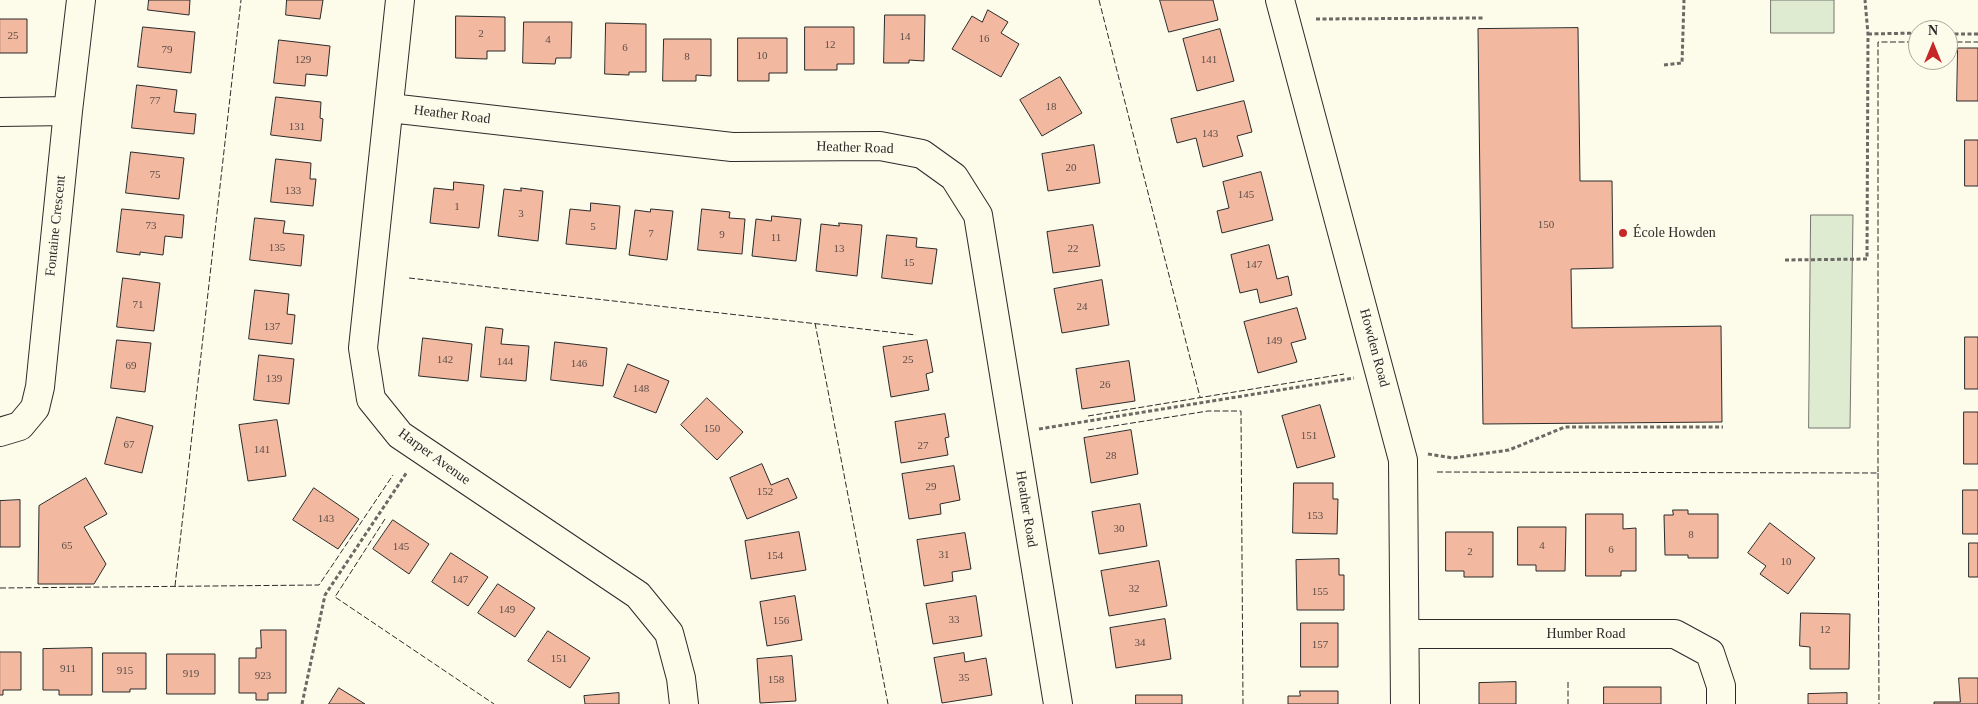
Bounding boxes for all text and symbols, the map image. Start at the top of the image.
north arrow [1908,20,1958,70]
text: N [1928,23,1938,38]
house number: 2 [478,27,484,41]
house number: 25 [8,29,18,43]
house number: 14 [900,30,910,44]
house number: 16 [979,32,990,46]
house number: 4 [545,33,551,47]
house number: 12 [824,38,836,52]
house number: 6 [622,41,628,55]
house number: 79 [162,43,172,57]
house number: 10 [756,49,768,63]
house number: 8 [684,50,690,64]
house number: 129 [295,53,311,67]
house number: 141 [1201,53,1217,67]
house number: 77 [150,94,160,108]
house number: 18 [1046,100,1056,114]
street label: Heather Road [413,102,491,128]
house number: 131 [289,120,305,134]
house number: 143 [1202,127,1218,141]
street label: Heather Road [816,138,894,158]
house number: 20 [1066,161,1076,175]
house number: 75 [150,168,160,182]
street label: Fontaine Crescent [42,175,70,277]
house number: 133 [285,184,301,198]
house number: 145 [1238,188,1254,202]
house number: 1 [454,200,460,214]
house number: 3 [518,207,524,221]
house number: 150 [1538,218,1554,232]
house number: 73 [146,219,156,233]
house number: 5 [590,220,596,234]
place label: École Howden [1633,225,1716,241]
house number: 7 [648,227,654,241]
marker: École Howden [1617,227,1629,239]
house number: 9 [719,228,725,242]
house number: 11 [771,231,781,245]
house number: 135 [269,241,285,255]
house number: 13 [834,242,844,256]
house number: 22 [1068,242,1078,256]
house number: 15 [904,256,914,270]
house number: 147 [1246,258,1262,272]
house number: 71 [132,298,144,312]
house number: 24 [1076,300,1088,314]
street label: Howden Road [1355,307,1393,389]
house number: 137 [264,320,280,334]
house number: 149 [1266,334,1282,348]
house number: 142 [437,353,453,367]
house number: 25 [902,353,914,367]
house number: 144 [497,355,513,369]
house number: 146 [571,357,587,371]
house number: 69 [125,359,136,373]
house number: 139 [266,372,282,386]
house number: 26 [1100,378,1110,392]
house number: 148 [633,382,649,396]
house number: 150 [704,422,720,436]
street label: Harper Avenue [395,425,473,489]
house number: 151 [1301,429,1317,443]
house number: 67 [124,438,134,452]
house number: 27 [918,439,928,453]
house number: 141 [254,443,270,457]
house number: 28 [1106,449,1116,463]
street label: Heather Road [1012,469,1040,549]
house number: 29 [926,480,936,494]
house number: 152 [757,485,773,499]
house number: 153 [1307,509,1323,523]
house number: 143 [318,512,334,526]
house number: 30 [1114,522,1124,536]
house number: 8 [1688,528,1694,542]
house number: 65 [62,539,72,553]
house number: 4 [1539,539,1545,553]
house number: 145 [393,540,409,554]
house number: 6 [1608,543,1614,557]
house number: 2 [1467,545,1473,559]
house number: 31 [939,548,950,562]
house number: 154 [767,549,783,563]
house number: 10 [1780,555,1792,569]
house number: 147 [452,573,468,587]
house number: 32 [1128,582,1140,596]
house number: 155 [1312,585,1328,599]
house number: 149 [499,603,515,617]
house number: 33 [949,613,960,627]
house number: 156 [773,614,789,628]
house number: 12 [1820,623,1830,637]
street label: Humber Road [1547,626,1625,642]
house number: 34 [1134,636,1146,650]
house number: 157 [1312,638,1328,652]
house number: 151 [551,652,567,666]
house number: 911 [60,662,76,676]
house number: 915 [117,664,133,678]
house number: 919 [183,667,199,681]
house number: 923 [255,669,271,683]
house number: 35 [959,671,970,685]
house number: 158 [768,673,784,687]

